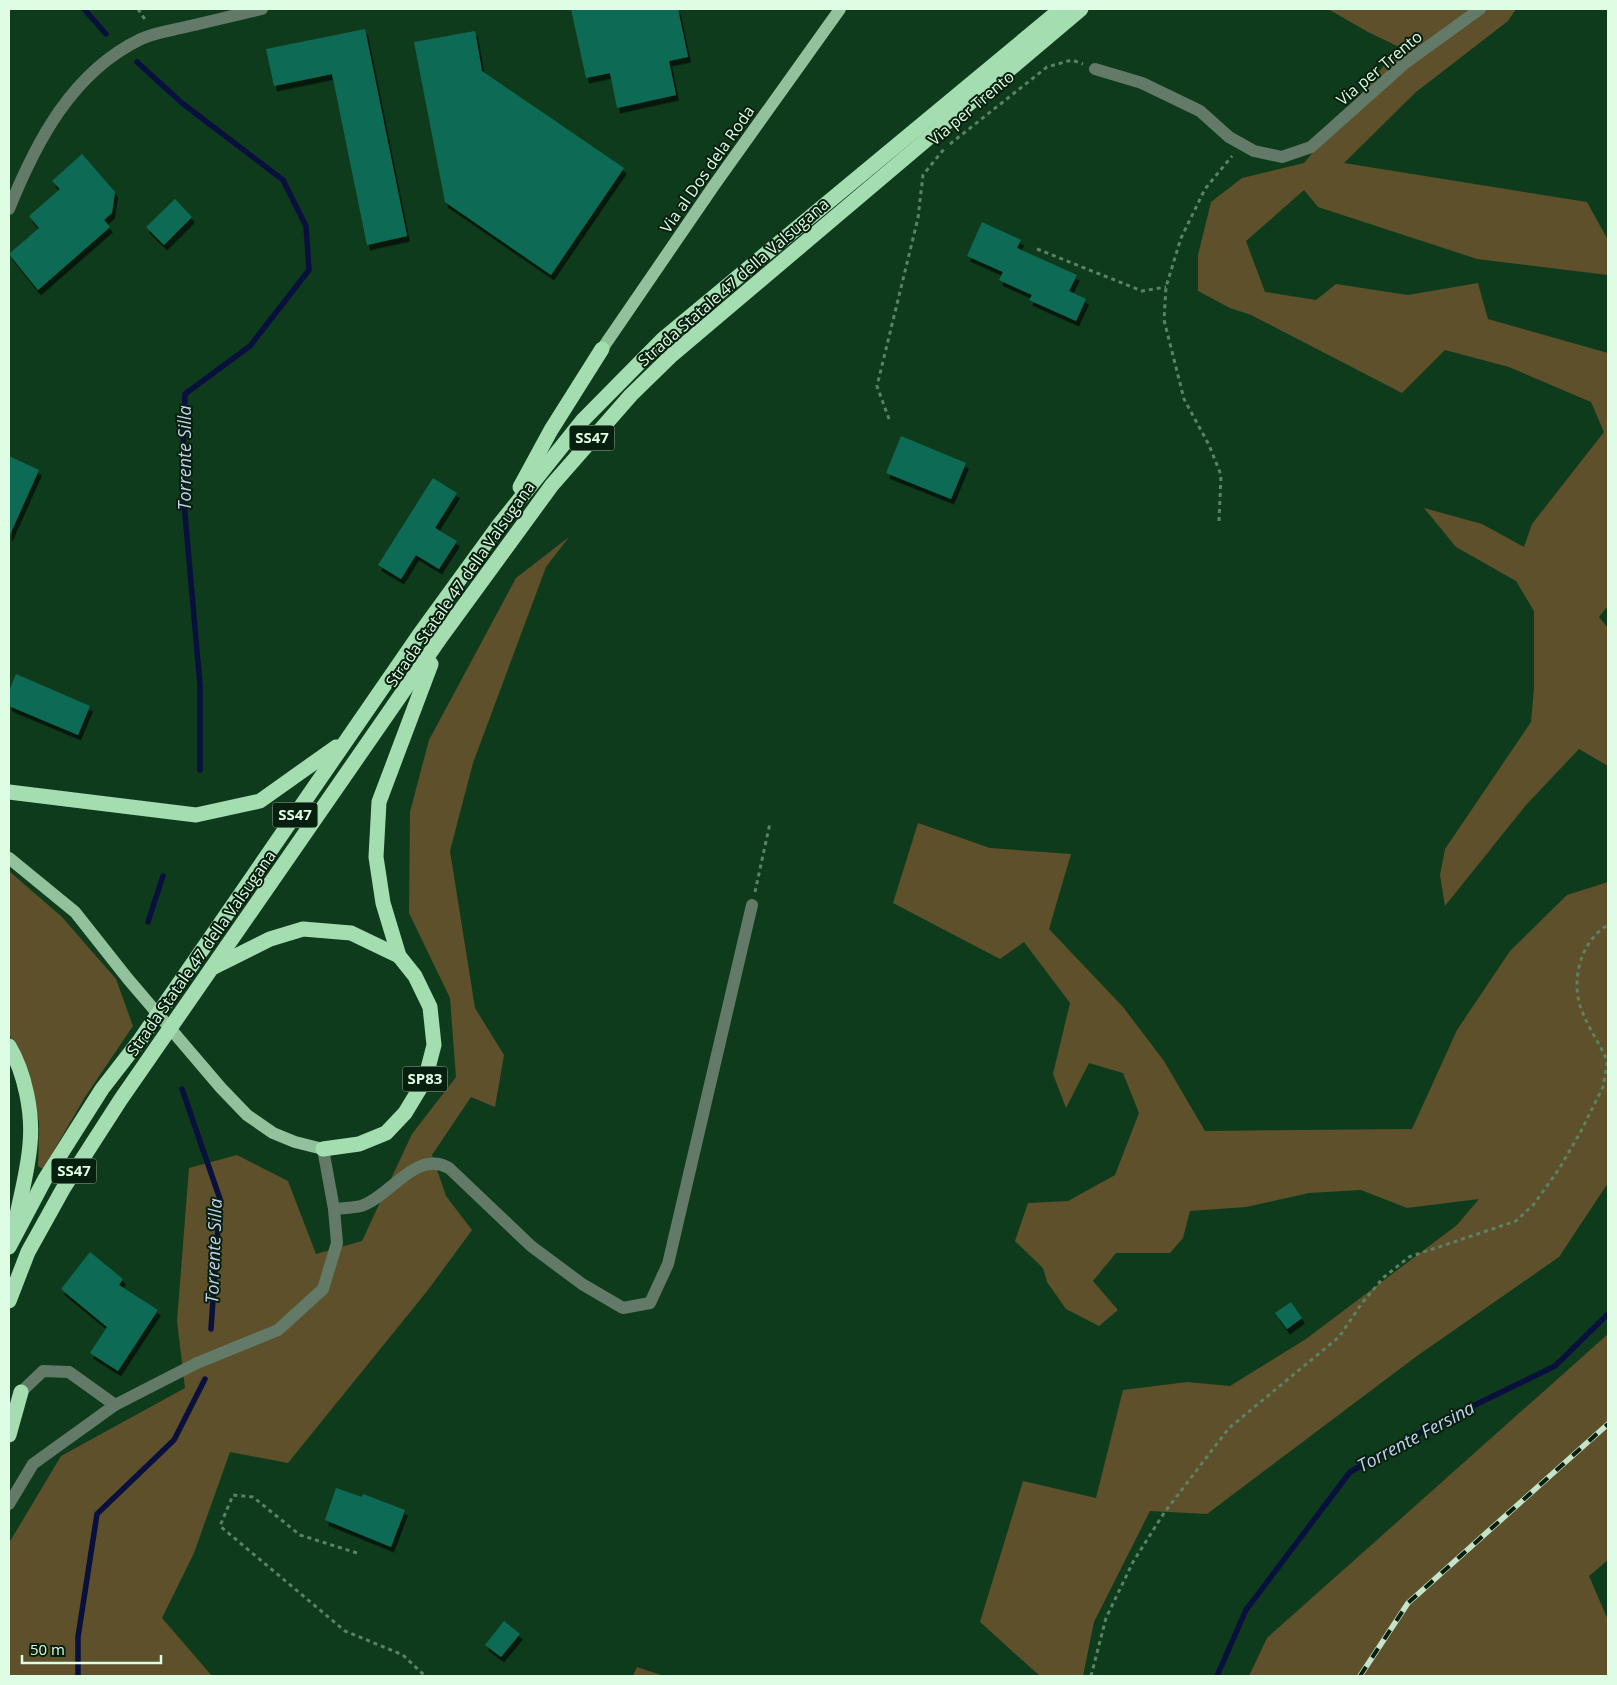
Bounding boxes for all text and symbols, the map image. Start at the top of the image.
street label: Via per Trento [1331,26,1427,110]
street label: Via per Trento [923,66,1019,150]
street label: Via al Dos dela Roda [655,101,759,237]
street label: Strada Statale 47 della Valsugana [633,193,833,371]
water label: Torrente Silla [172,405,196,511]
road number: SS47 [570,426,614,450]
street label: Strada Statale 47 della Valsugana [380,477,540,691]
road number: SS47 [272,802,318,828]
street label: Strada Statale 47 della Valsugana [121,846,281,1060]
road number: SP83 [402,1066,448,1092]
road number: SS47 [52,1158,96,1184]
water label: Torrente Silla [199,1198,227,1304]
water label: Torrente Fersina [1353,1395,1478,1477]
scale bar [22,1632,161,1664]
text: 50 m [30,1639,65,1659]

